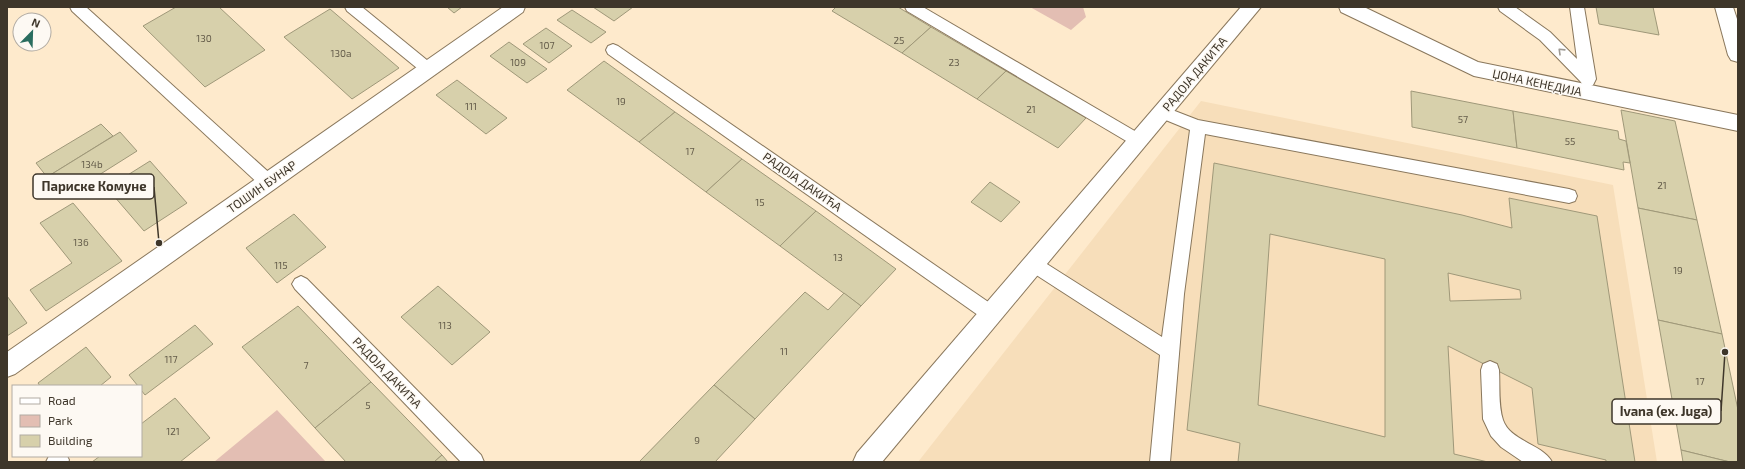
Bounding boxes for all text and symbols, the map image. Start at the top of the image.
north arrow [12,12,52,52]
text: N [30,15,42,30]
house number: 130 [196,32,212,44]
street label: РАДОЈА ДАКИЋА [1159,33,1230,113]
house number: 25 [894,34,904,46]
house number: 107 [539,39,555,51]
house number: 130a [330,47,352,59]
one-way arrow [1558,49,1565,56]
house number: 109 [510,56,526,68]
house number: 23 [948,56,960,68]
street label: ЏОНА КЕНЕДИЈА [1491,66,1584,98]
house number: 19 [616,95,626,107]
house number: 111 [465,100,477,112]
house number: 21 [1026,103,1036,115]
house number: 57 [1458,113,1468,125]
house number: 55 [1565,135,1575,147]
house number: 17 [685,145,695,157]
street label: РАДОЈА ДАКИЋА [761,149,845,214]
street label: ТОШИН БУНАР [224,157,299,215]
house number: 134b [81,158,103,170]
callout: Париске Комуне [33,174,154,199]
text: Париске Комуне [41,178,147,194]
house number: 21 [1657,179,1667,191]
house number: 15 [755,196,765,208]
house number: 136 [73,236,89,248]
house number: 13 [833,251,843,263]
house number: 115 [274,259,288,271]
house number: 19 [1673,264,1683,276]
house number: 113 [438,319,452,331]
street label: РАДОЈА ДАКИЋА [350,334,425,411]
house number: 11 [780,345,788,357]
house number: 117 [164,353,178,365]
house number: 7 [303,359,309,371]
house number: 17 [1695,375,1705,387]
legend [12,385,142,457]
text: Road [48,393,76,407]
house number: 5 [365,399,371,411]
callout: Ivana (ex. Juga) [1612,399,1721,424]
text: Ivana (ex. Juga) [1620,403,1713,419]
text: Park [48,413,73,427]
house number: 121 [166,425,180,437]
text: Building [48,433,93,447]
house number: 9 [694,434,700,446]

